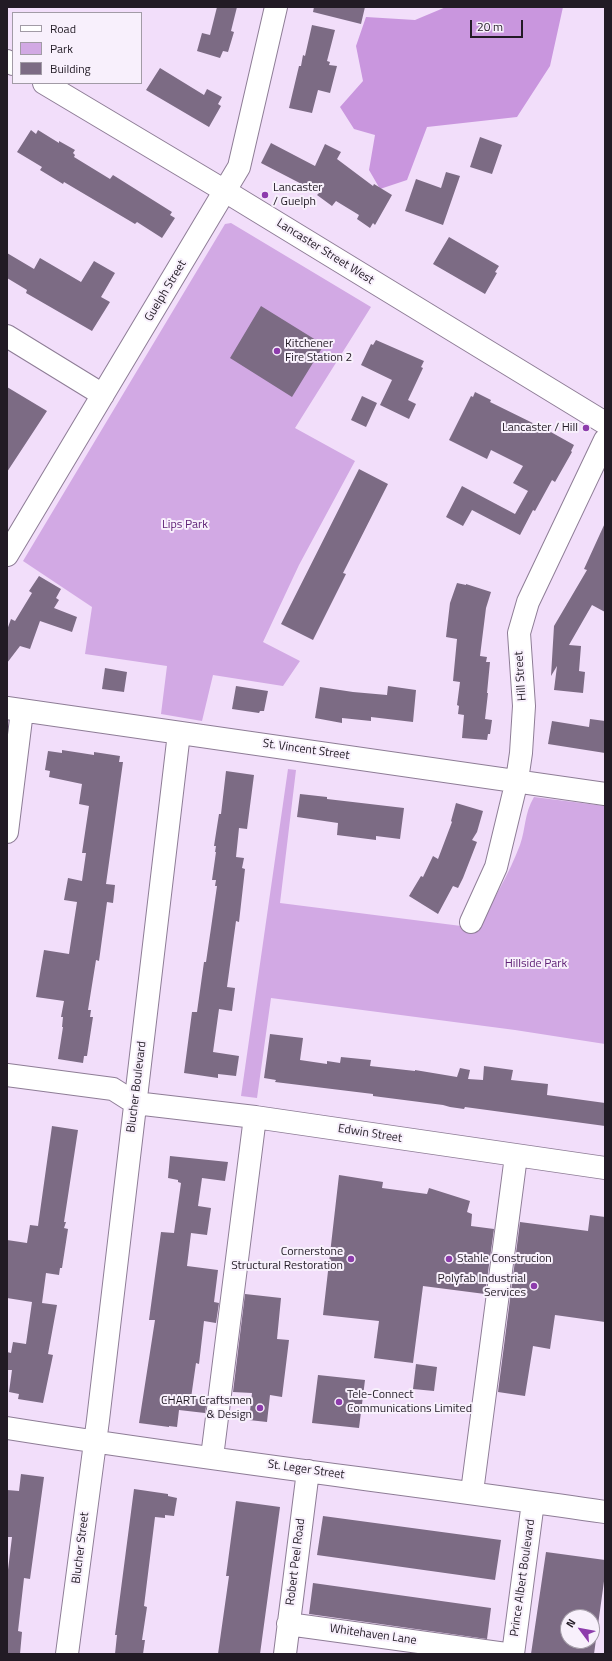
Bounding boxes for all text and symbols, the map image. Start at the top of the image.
legend [12,12,142,84]
scale bar [472,12,525,38]
text: 20 m [477,17,503,36]
text: Road [50,19,76,38]
text: Park [50,39,73,58]
text: Building [50,59,91,78]
place label: Lancaster / Guelph [273,181,322,209]
marker: Lancaster / Guelph [260,190,270,200]
street label: Lancaster Street West [274,216,376,288]
street label: Guelph Street [142,258,190,324]
place label: Kitchener Fire Station 2 [285,337,352,365]
marker: Kitchener Fire Station 2 [272,346,282,356]
place label: Lancaster / Hill [502,421,578,435]
marker: Lancaster / Hill [581,423,591,433]
park label: Lips Park [162,518,208,532]
street label: Hill Street [512,651,530,701]
street label: St. Vincent Street [262,737,350,763]
park label: Hillside Park [505,957,567,971]
street label: Blucher Boulevard [124,1040,150,1134]
street label: Edwin Street [337,1122,403,1146]
place label: Cornerstone Structural Restoration [231,1245,343,1273]
place label: Stahle Construcion [457,1252,552,1266]
marker: Cornerstone Structural Restoration [346,1254,356,1264]
marker: Stahle Construcion [444,1254,454,1264]
place label: Polyfab Industrial Services [438,1272,526,1300]
marker: Polyfab Industrial Services [529,1281,539,1291]
place label: Tele-Connect Communications Limited [347,1388,472,1416]
place label: CHART Craftsmen & Design [161,1394,252,1422]
marker: Tele-Connect Communications Limited [334,1397,344,1407]
marker: CHART Craftsmen & Design [255,1403,265,1413]
street label: St. Leger Street [267,1457,345,1483]
street label: Blucher Street [69,1511,93,1585]
street label: Robert Peel Road [284,1518,308,1606]
street label: Prince Albert Boulevard [508,1518,538,1638]
north arrow [560,1609,600,1649]
text: N [562,1616,579,1631]
street label: Whitehaven Lane [329,1622,417,1648]

